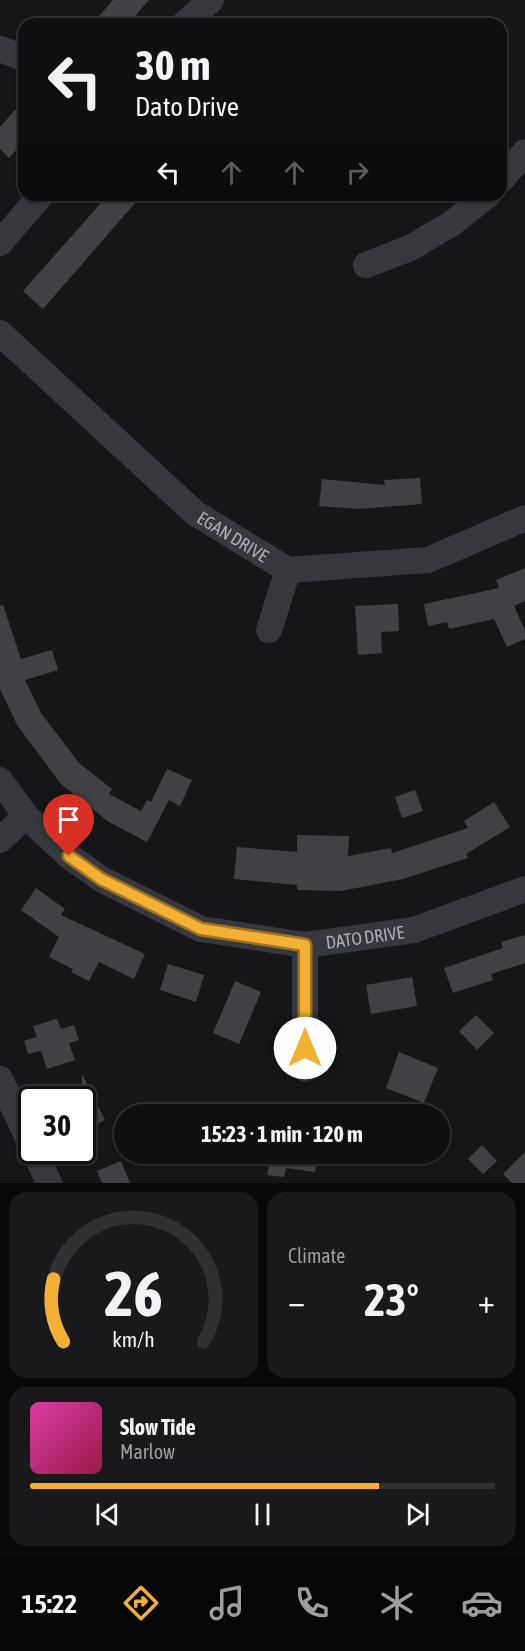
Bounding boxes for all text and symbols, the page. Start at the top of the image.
text: 30 m [135,41,210,89]
icon: left [36,42,114,120]
text: Dato Drive [135,91,239,122]
icon: left [152,156,185,189]
icon: ahead [215,156,248,189]
icon: ahead [278,156,311,189]
icon: right [341,156,374,189]
street label: EGAN DRIVE [194,507,273,566]
pin [43,794,94,856]
icon: arrive [52,803,85,836]
street label: DATO DRIVE [324,921,406,953]
position arrow [273,1016,337,1080]
speed limit sign: 30 [18,1086,96,1164]
text: 15:23 · 1 min · 120 m [201,1121,363,1147]
text: Climate [288,1244,345,1267]
text: 26 [104,1258,163,1329]
text: 23° [364,1274,419,1326]
text: − [288,1282,305,1320]
text: + [478,1282,495,1320]
text: km/h [112,1327,155,1352]
text: Slow Tide [120,1414,196,1440]
text: Marlow [120,1440,175,1463]
icon: previous [91,1498,124,1531]
icon: pause [246,1498,279,1531]
icon: next [401,1498,434,1531]
icon: directions [120,1582,162,1624]
icon: music [206,1582,248,1624]
icon: phone [291,1582,333,1624]
icon: climate [376,1582,418,1624]
icon: car [461,1582,503,1624]
text: 15:22 [22,1588,77,1619]

